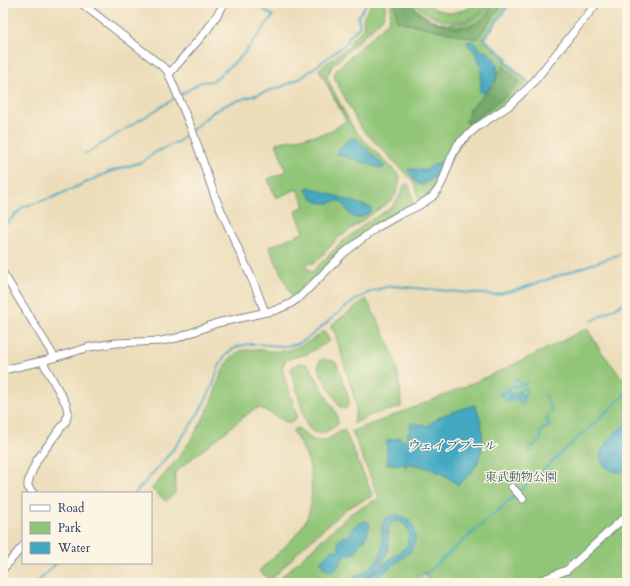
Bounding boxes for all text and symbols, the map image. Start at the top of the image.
water label: ウェイブプール [406,437,498,455]
park label: 東武動物公園 [485,469,557,485]
legend [22,492,152,564]
text: Road [58,500,85,516]
text: Park [58,520,82,536]
text: Water [57,540,91,556]

